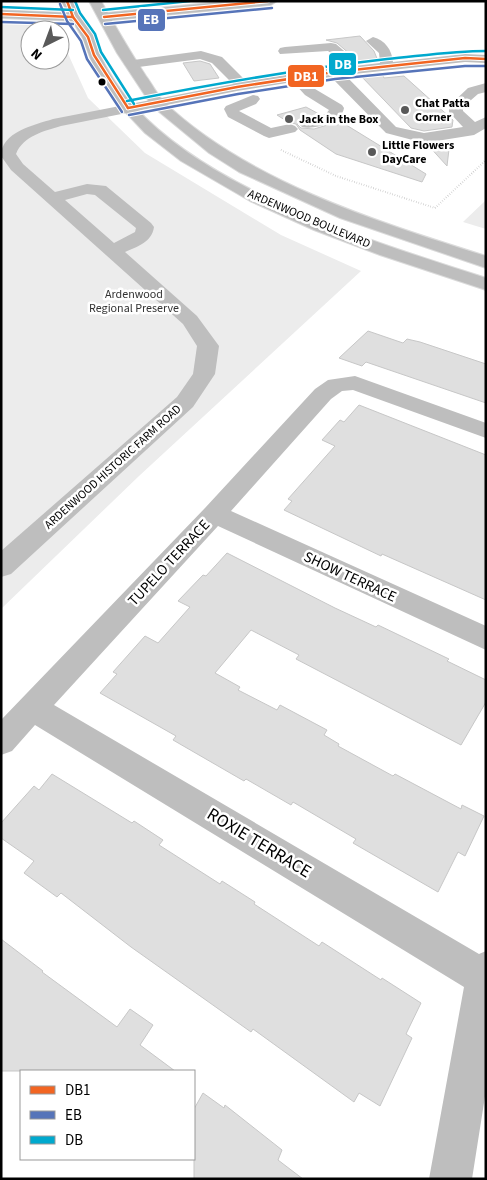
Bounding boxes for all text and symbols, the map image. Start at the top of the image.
line badge: EB [137,8,166,32]
text: EB [143,10,160,30]
north arrow [20,20,70,70]
text: N [27,43,47,64]
line badge: DB [328,52,357,76]
text: DB [334,55,352,75]
line badge: DB1 [287,64,325,88]
text: DB1 [294,67,318,87]
unlabelled marker [97,77,107,87]
place label: Chat Patta Corner [415,95,470,126]
marker: Chat Patta Corner [399,104,411,116]
place label: Jack in the Box [299,111,378,128]
marker: Jack in the Box [283,113,295,125]
place label: Little Flowers DayCare [382,137,454,168]
marker: Little Flowers DayCare [366,146,378,158]
street label: ARDENWOOD BOULEVARD [245,185,373,253]
park label: Ardenwood Regional Preserve [89,286,179,317]
street label: ARDENWOOD HISTORIC FARM ROAD [41,401,185,533]
street label: TUPELO TERRACE [123,515,215,611]
street label: SHOW TERRACE [300,546,400,608]
street label: ROXIE TERRACE [202,802,316,884]
legend [20,1070,195,1160]
text: DB1 [65,1080,91,1101]
text: EB [65,1105,82,1126]
text: DB [65,1130,83,1151]

